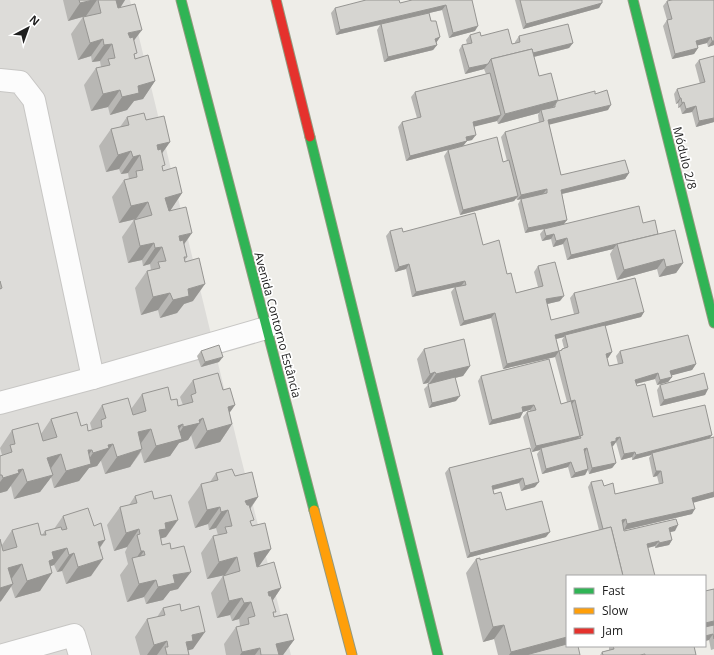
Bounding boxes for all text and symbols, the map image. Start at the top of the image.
north arrow [8,8,48,48]
text: N [27,11,43,29]
street label: Módulo 2/8 [669,125,701,191]
street label: Avenida Contorno Estância [250,250,306,400]
legend [566,575,706,647]
text: Fast [602,582,625,599]
text: Slow [602,602,629,619]
text: Jam [601,622,623,639]

